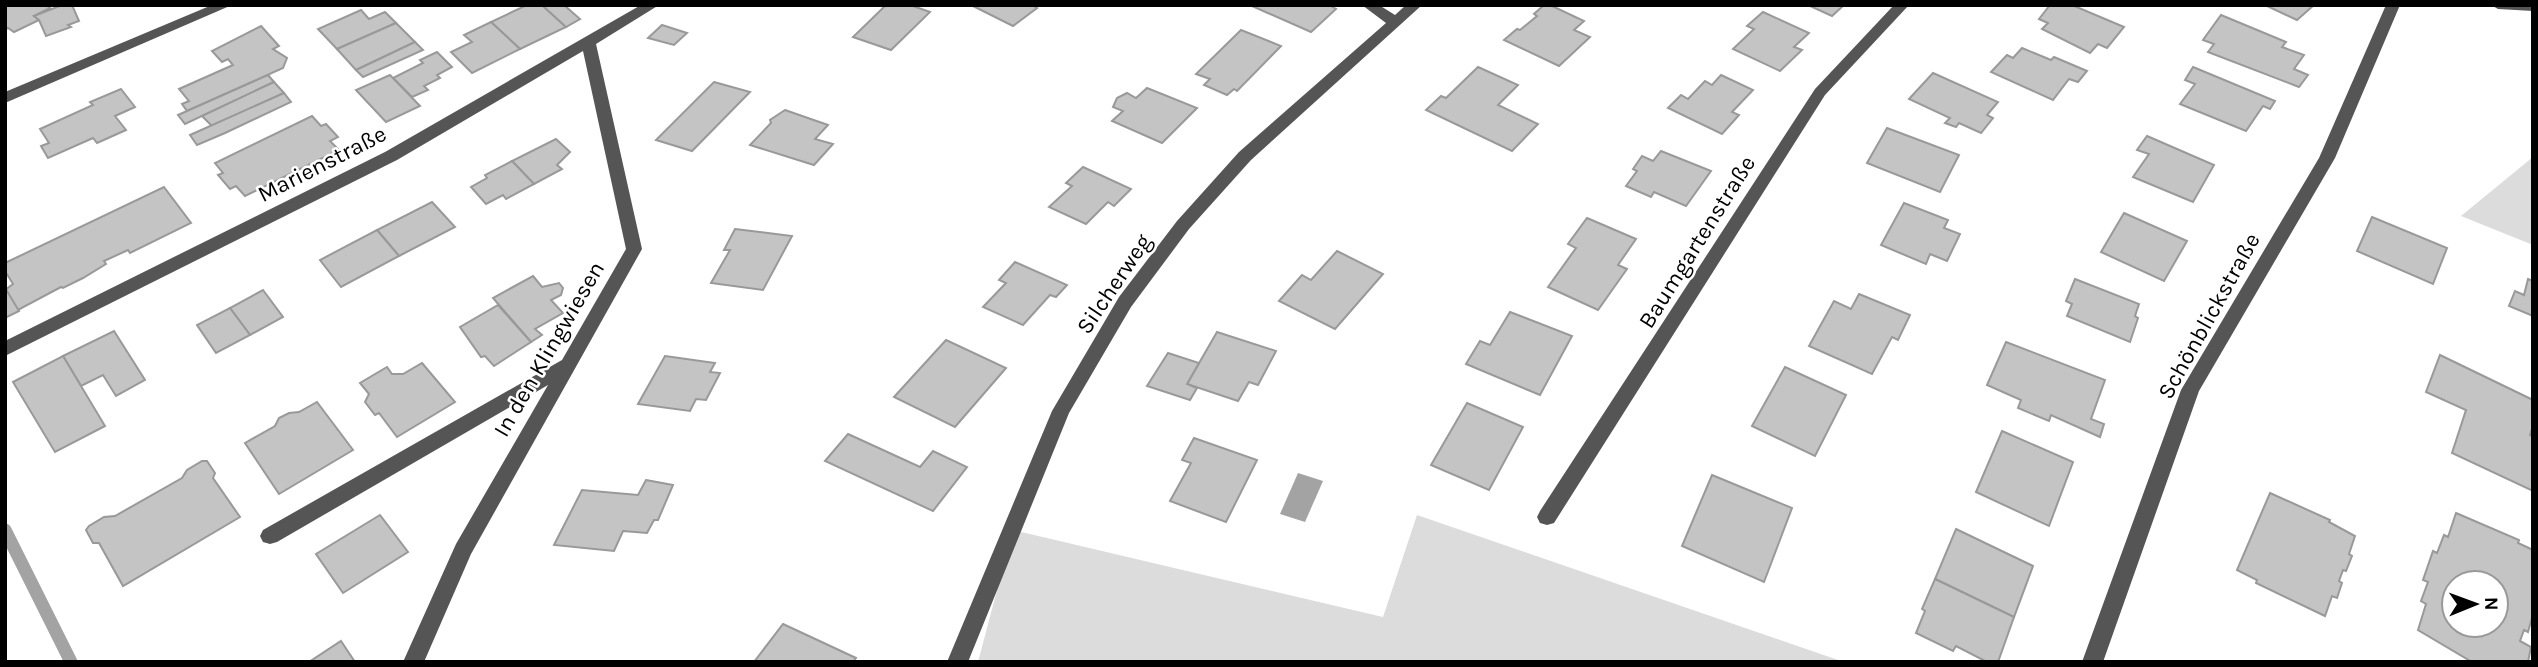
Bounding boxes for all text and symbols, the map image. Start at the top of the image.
street label: Marienstraße [253,120,391,208]
street label: Baumgartenstraße [1633,151,1761,333]
street label: Schönblickstraße [2152,228,2266,404]
street label: Silcherweg [1071,229,1157,339]
street label: In den Klingwiesen [488,257,610,441]
north arrow [2440,569,2510,639]
text: N [2480,597,2502,611]

